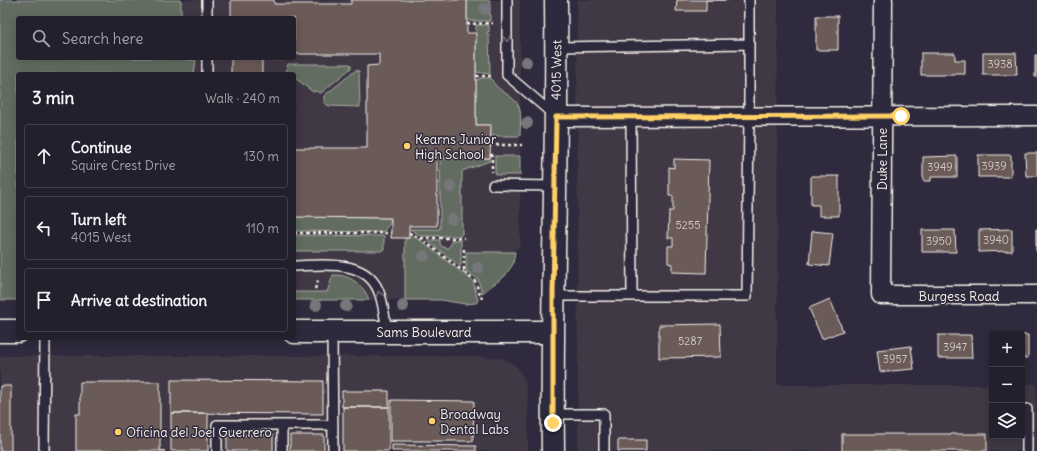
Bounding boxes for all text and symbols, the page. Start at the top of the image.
search box [16,16,296,60]
icon: search [30,27,52,49]
text: Search here [62,29,143,48]
one-way arrow [503,36,511,42]
street label: 4015 West [547,39,566,100]
house number: 3938 [987,57,1013,71]
text: 3 min [32,87,74,109]
text: Walk · 240 m [205,90,280,107]
route start [892,107,910,125]
street label: Duke Lane [874,128,891,190]
place label: Kearns Junior High School [415,131,497,163]
text: Continue [71,138,132,157]
marker: Kearns Junior High School [402,141,412,151]
icon: ahead [33,145,55,167]
text: 130 m [243,148,279,165]
text: Squire Crest Drive [71,157,175,174]
house number: 3939 [981,159,1007,173]
house number: 3949 [927,160,953,174]
text: Turn left [71,210,126,229]
icon: left [33,217,55,239]
house number: 5255 [675,218,701,232]
text: 110 m [246,220,279,237]
text: 4015 West [71,229,131,246]
house number: 3940 [983,233,1009,247]
house number: 3950 [926,234,952,248]
street label: Burgess Road [919,288,1000,305]
icon: arrive [33,289,55,311]
one-way arrow [375,290,384,297]
text: Arrive at destination [71,291,207,310]
street label: Sams Boulevard [377,324,472,341]
map controls [989,331,1025,439]
button: + [989,331,1025,367]
house number: 5287 [678,334,703,348]
house number: 3947 [943,340,968,354]
house number: 3957 [883,352,908,366]
button: − [989,367,1025,403]
button: layers [989,403,1025,439]
place label: Broadway Dental Labs [440,406,509,438]
route end [544,414,562,432]
marker: Broadway Dental Labs [427,416,437,426]
place label: Oficina del Joel Guerrero [126,424,272,441]
marker: Oficina del Joel Guerrero [113,427,123,437]

